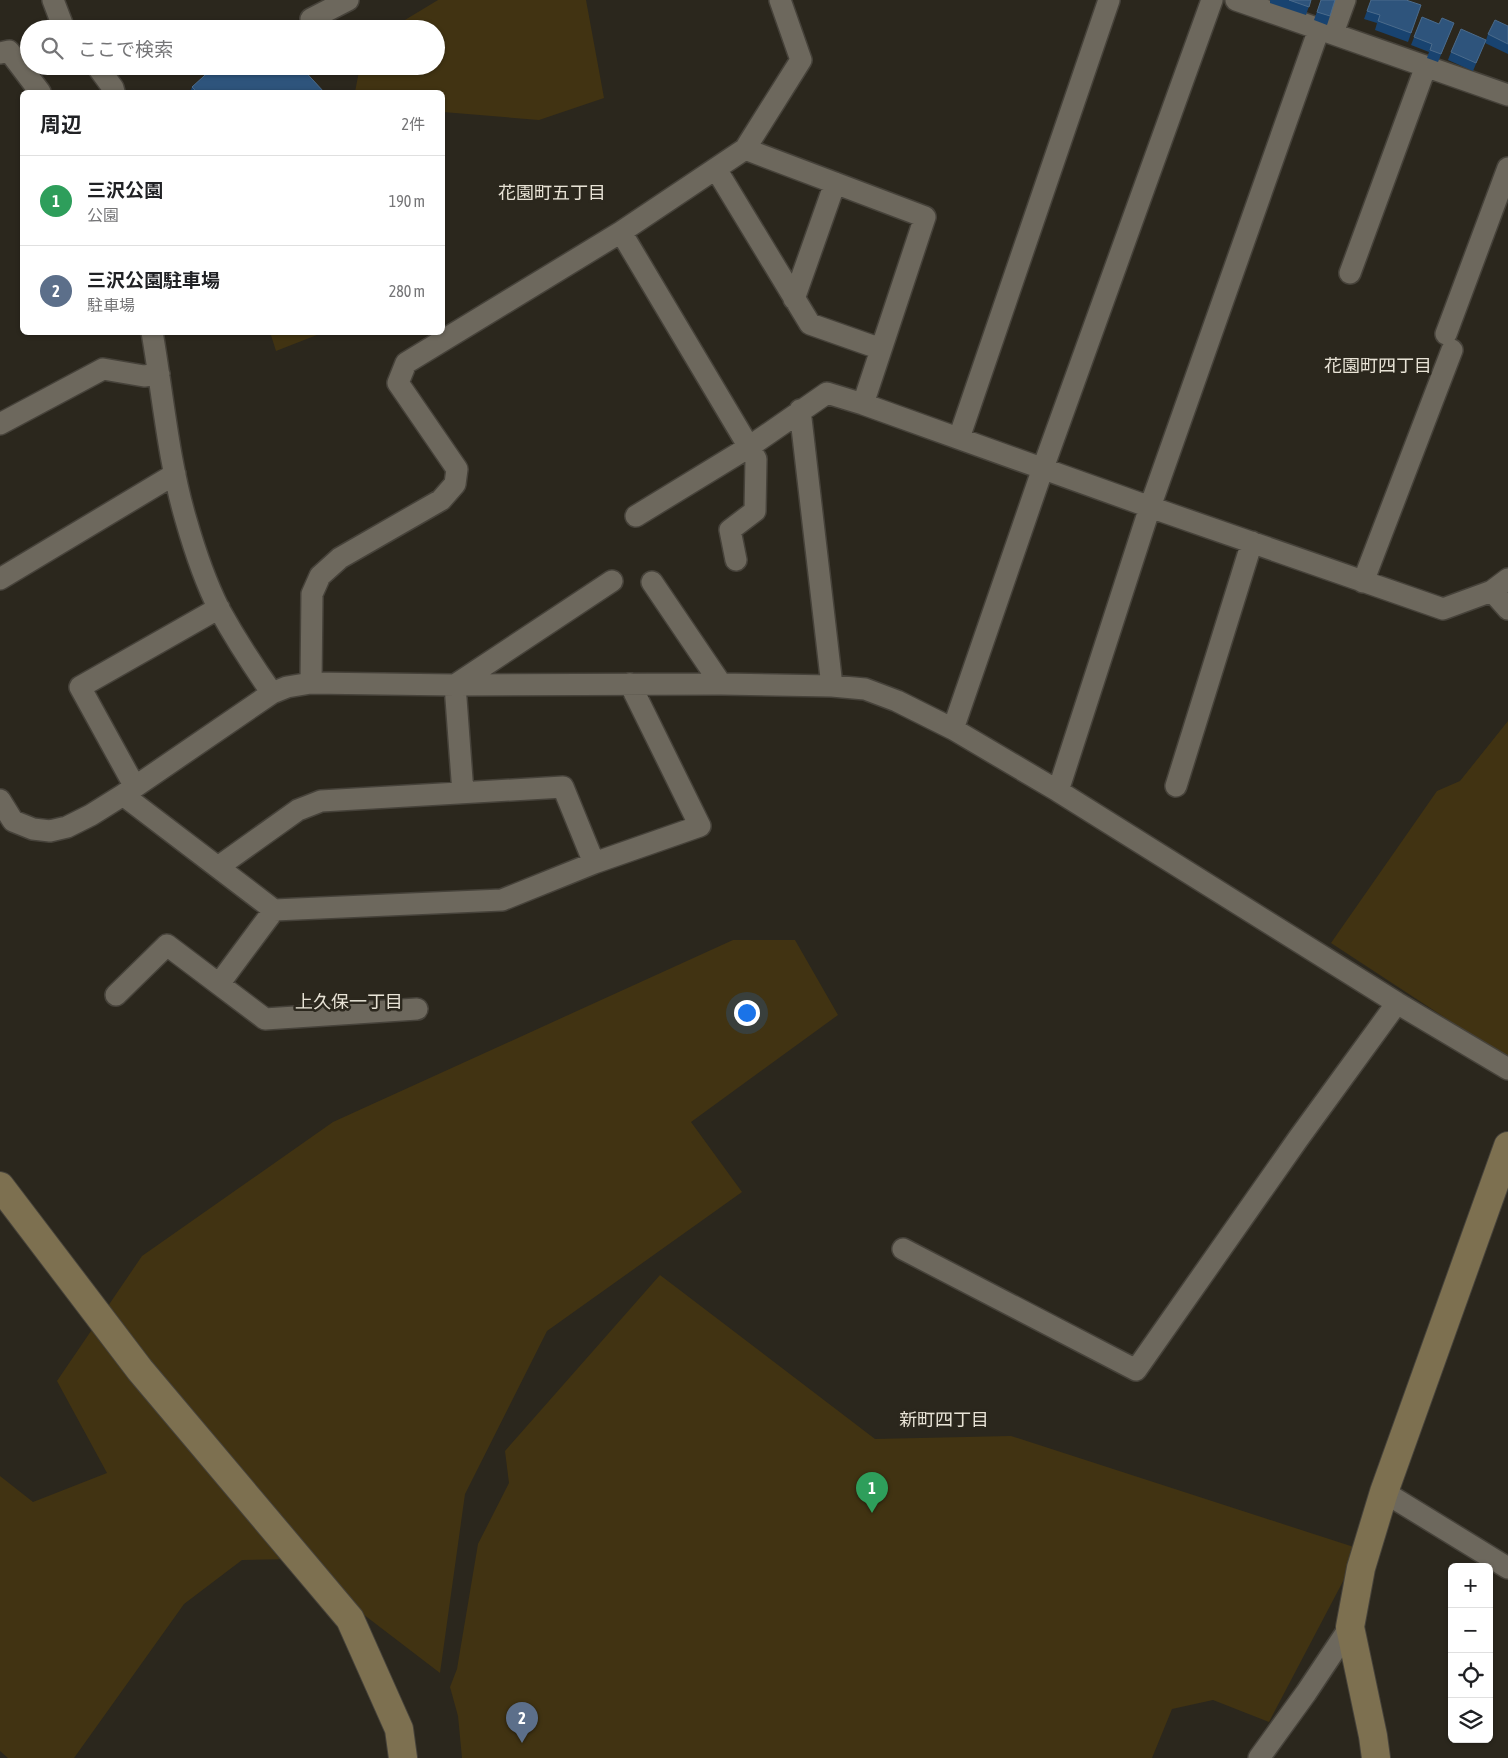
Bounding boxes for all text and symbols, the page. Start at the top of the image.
search box [20,20,445,75]
icon: search [38,34,66,62]
text: ここで検索 [78,38,173,60]
text: 周辺 [40,112,82,136]
text: 2件 [401,115,425,133]
text: 三沢公園 [87,179,163,201]
district label: 花園町五丁目 [498,182,606,203]
text: 1 [52,192,60,210]
text: 190 m [389,192,425,210]
text: 公園 [87,206,119,224]
text: 三沢公園駐車場 [87,269,220,291]
text: 2 [52,282,60,300]
text: 280 m [389,282,425,300]
text: 駐車場 [87,296,135,314]
district label: 花園町四丁目 [1324,355,1432,376]
district label: 上久保一丁目 [295,991,403,1012]
your location [734,1000,760,1026]
district label: 新町四丁目 [899,1409,989,1430]
pin: 1 [856,1472,888,1513]
map controls [1448,1563,1493,1743]
button: + [1448,1563,1493,1608]
button: − [1448,1608,1493,1653]
button: locate [1448,1653,1493,1698]
button: layers [1448,1698,1493,1743]
pin: 2 [506,1702,538,1743]

